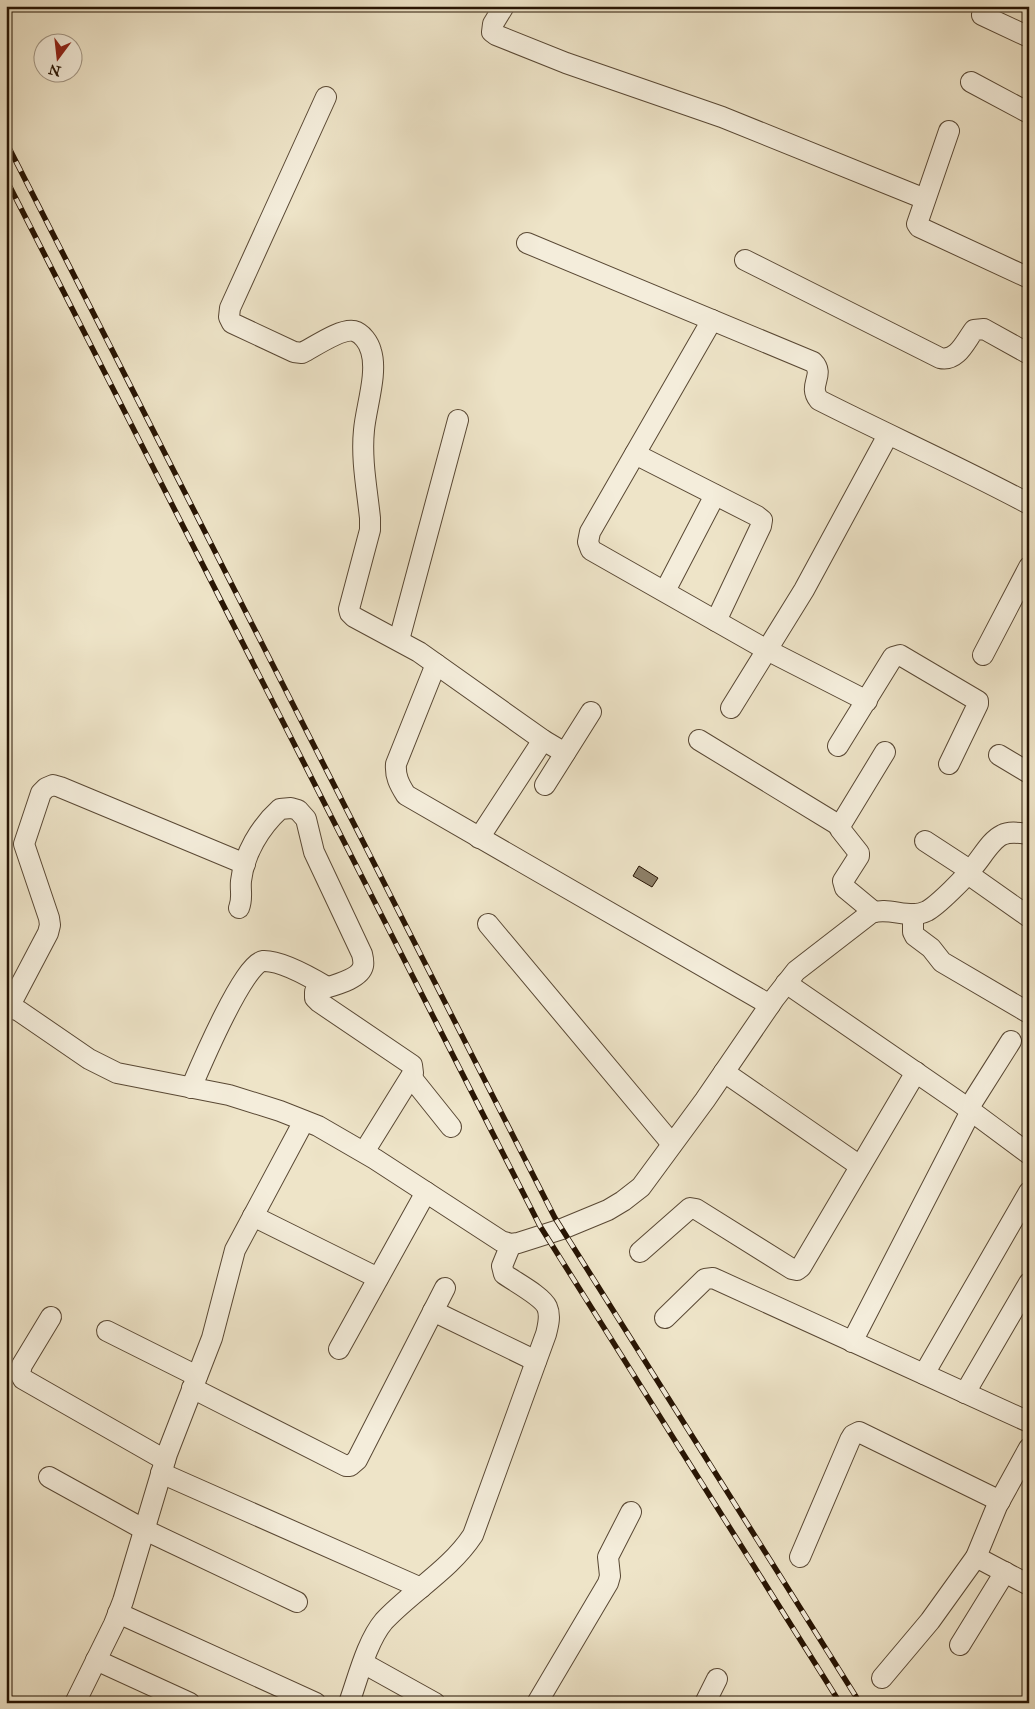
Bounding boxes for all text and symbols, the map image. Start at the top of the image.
north arrow [32,32,82,82]
text: N [47,60,63,80]

